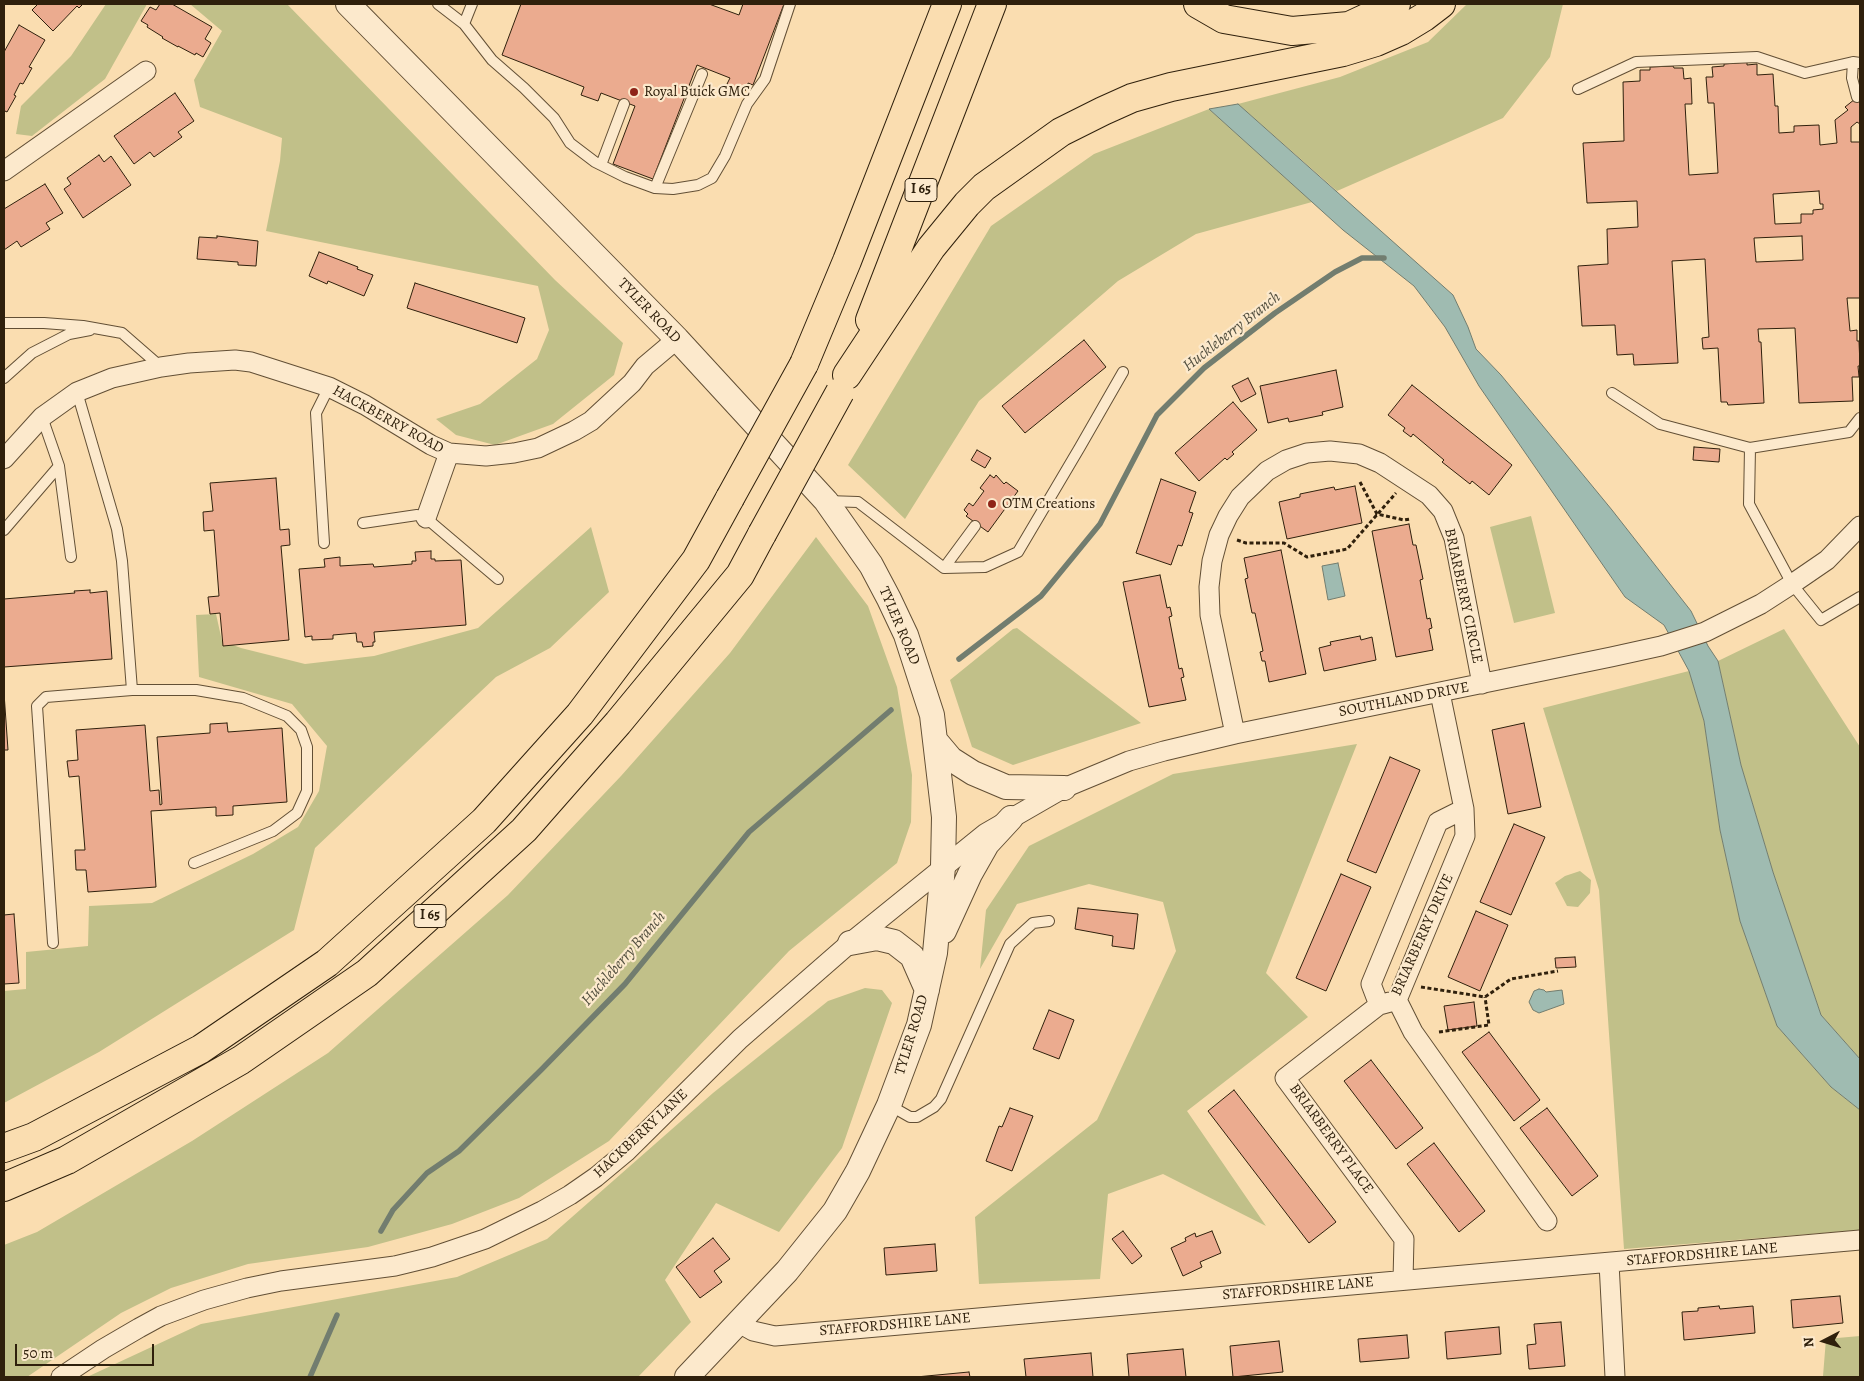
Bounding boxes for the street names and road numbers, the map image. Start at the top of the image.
road number: I 65 [905,178,937,202]
street label: TYLER ROAD [614,275,684,347]
street label: HACKBERRY ROAD [329,382,447,458]
street label: BRIARBERRY CIRCLE [1440,527,1486,665]
street label: TYLER ROAD [874,584,924,668]
street label: SOUTHLAND DRIVE [1337,679,1471,721]
street label: BRIARBERRY DRIVE [1388,871,1458,999]
road number: I 65 [414,904,446,928]
street label: TYLER ROAD [891,993,933,1077]
street label: BRIARBERRY PLACE [1285,1080,1377,1198]
street label: HACKBERRY LANE [590,1086,692,1182]
street label: STAFFORDSHIRE LANE [1626,1239,1778,1271]
street label: STAFFORDSHIRE LANE [1222,1273,1374,1305]
street label: STAFFORDSHIRE LANE [819,1309,971,1341]

